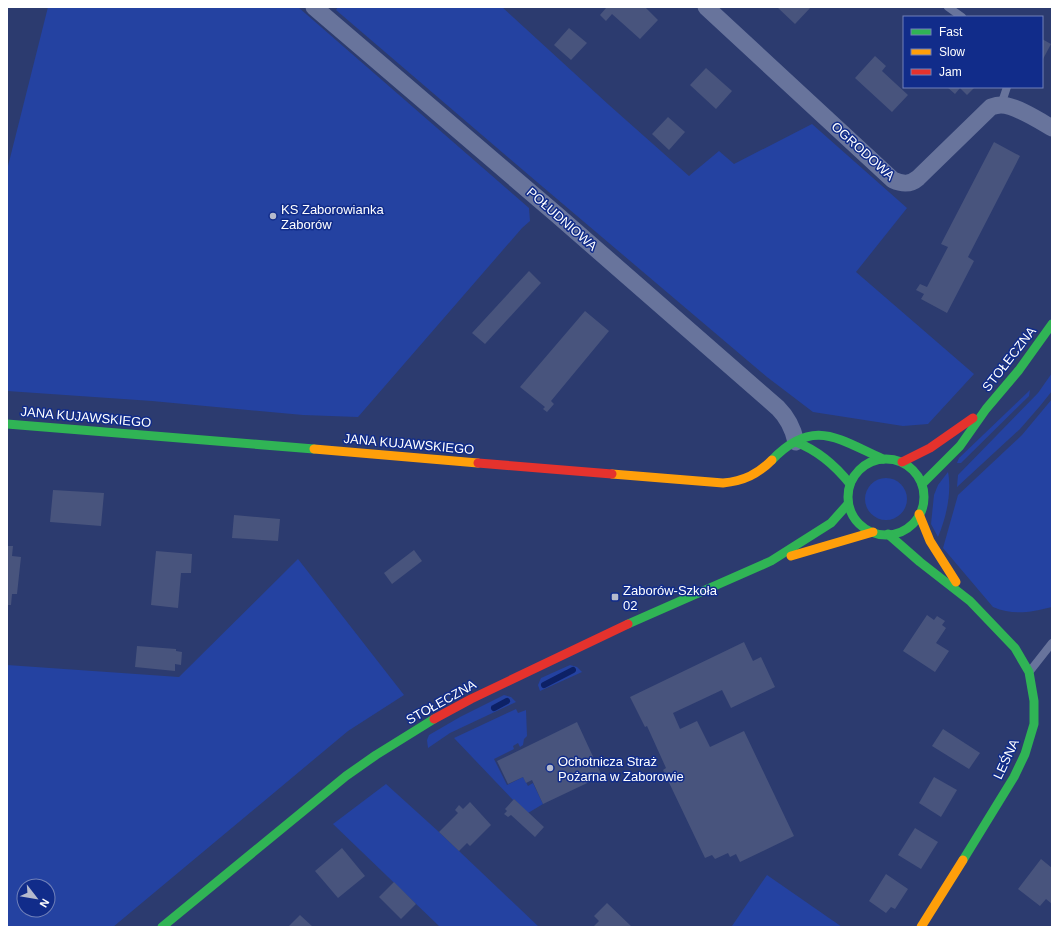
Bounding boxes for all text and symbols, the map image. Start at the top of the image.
legend [903,16,1043,88]
text: Fast [939,25,963,39]
text: Slow [939,45,965,59]
text: Jam [939,65,962,79]
street label: OGRODOWA [828,119,898,183]
street label: POŁUDNIOWA [524,184,601,254]
place label: KS Zaborowianka Zaborów [281,202,384,232]
marker: KS Zaborowianka Zaborów [268,211,278,221]
street label: STOŁECZNA [979,323,1039,394]
street label: JANA KUJAWSKIEGO [20,404,152,430]
street label: JANA KUJAWSKIEGO [343,431,475,457]
place label: Zaborów-Szkoła 02 [623,583,718,613]
marker: Zaborów-Szkoła 02 [610,592,620,602]
street label: STOŁECZNA [403,676,479,727]
street label: LEŚNA [990,736,1022,781]
place label: Ochotnicza Straż Pożarna w Zaborowie [558,754,684,784]
marker: Ochotnicza Straż Pożarna w Zaborowie [545,763,555,773]
north arrow [16,878,56,918]
text: N [37,897,52,910]

